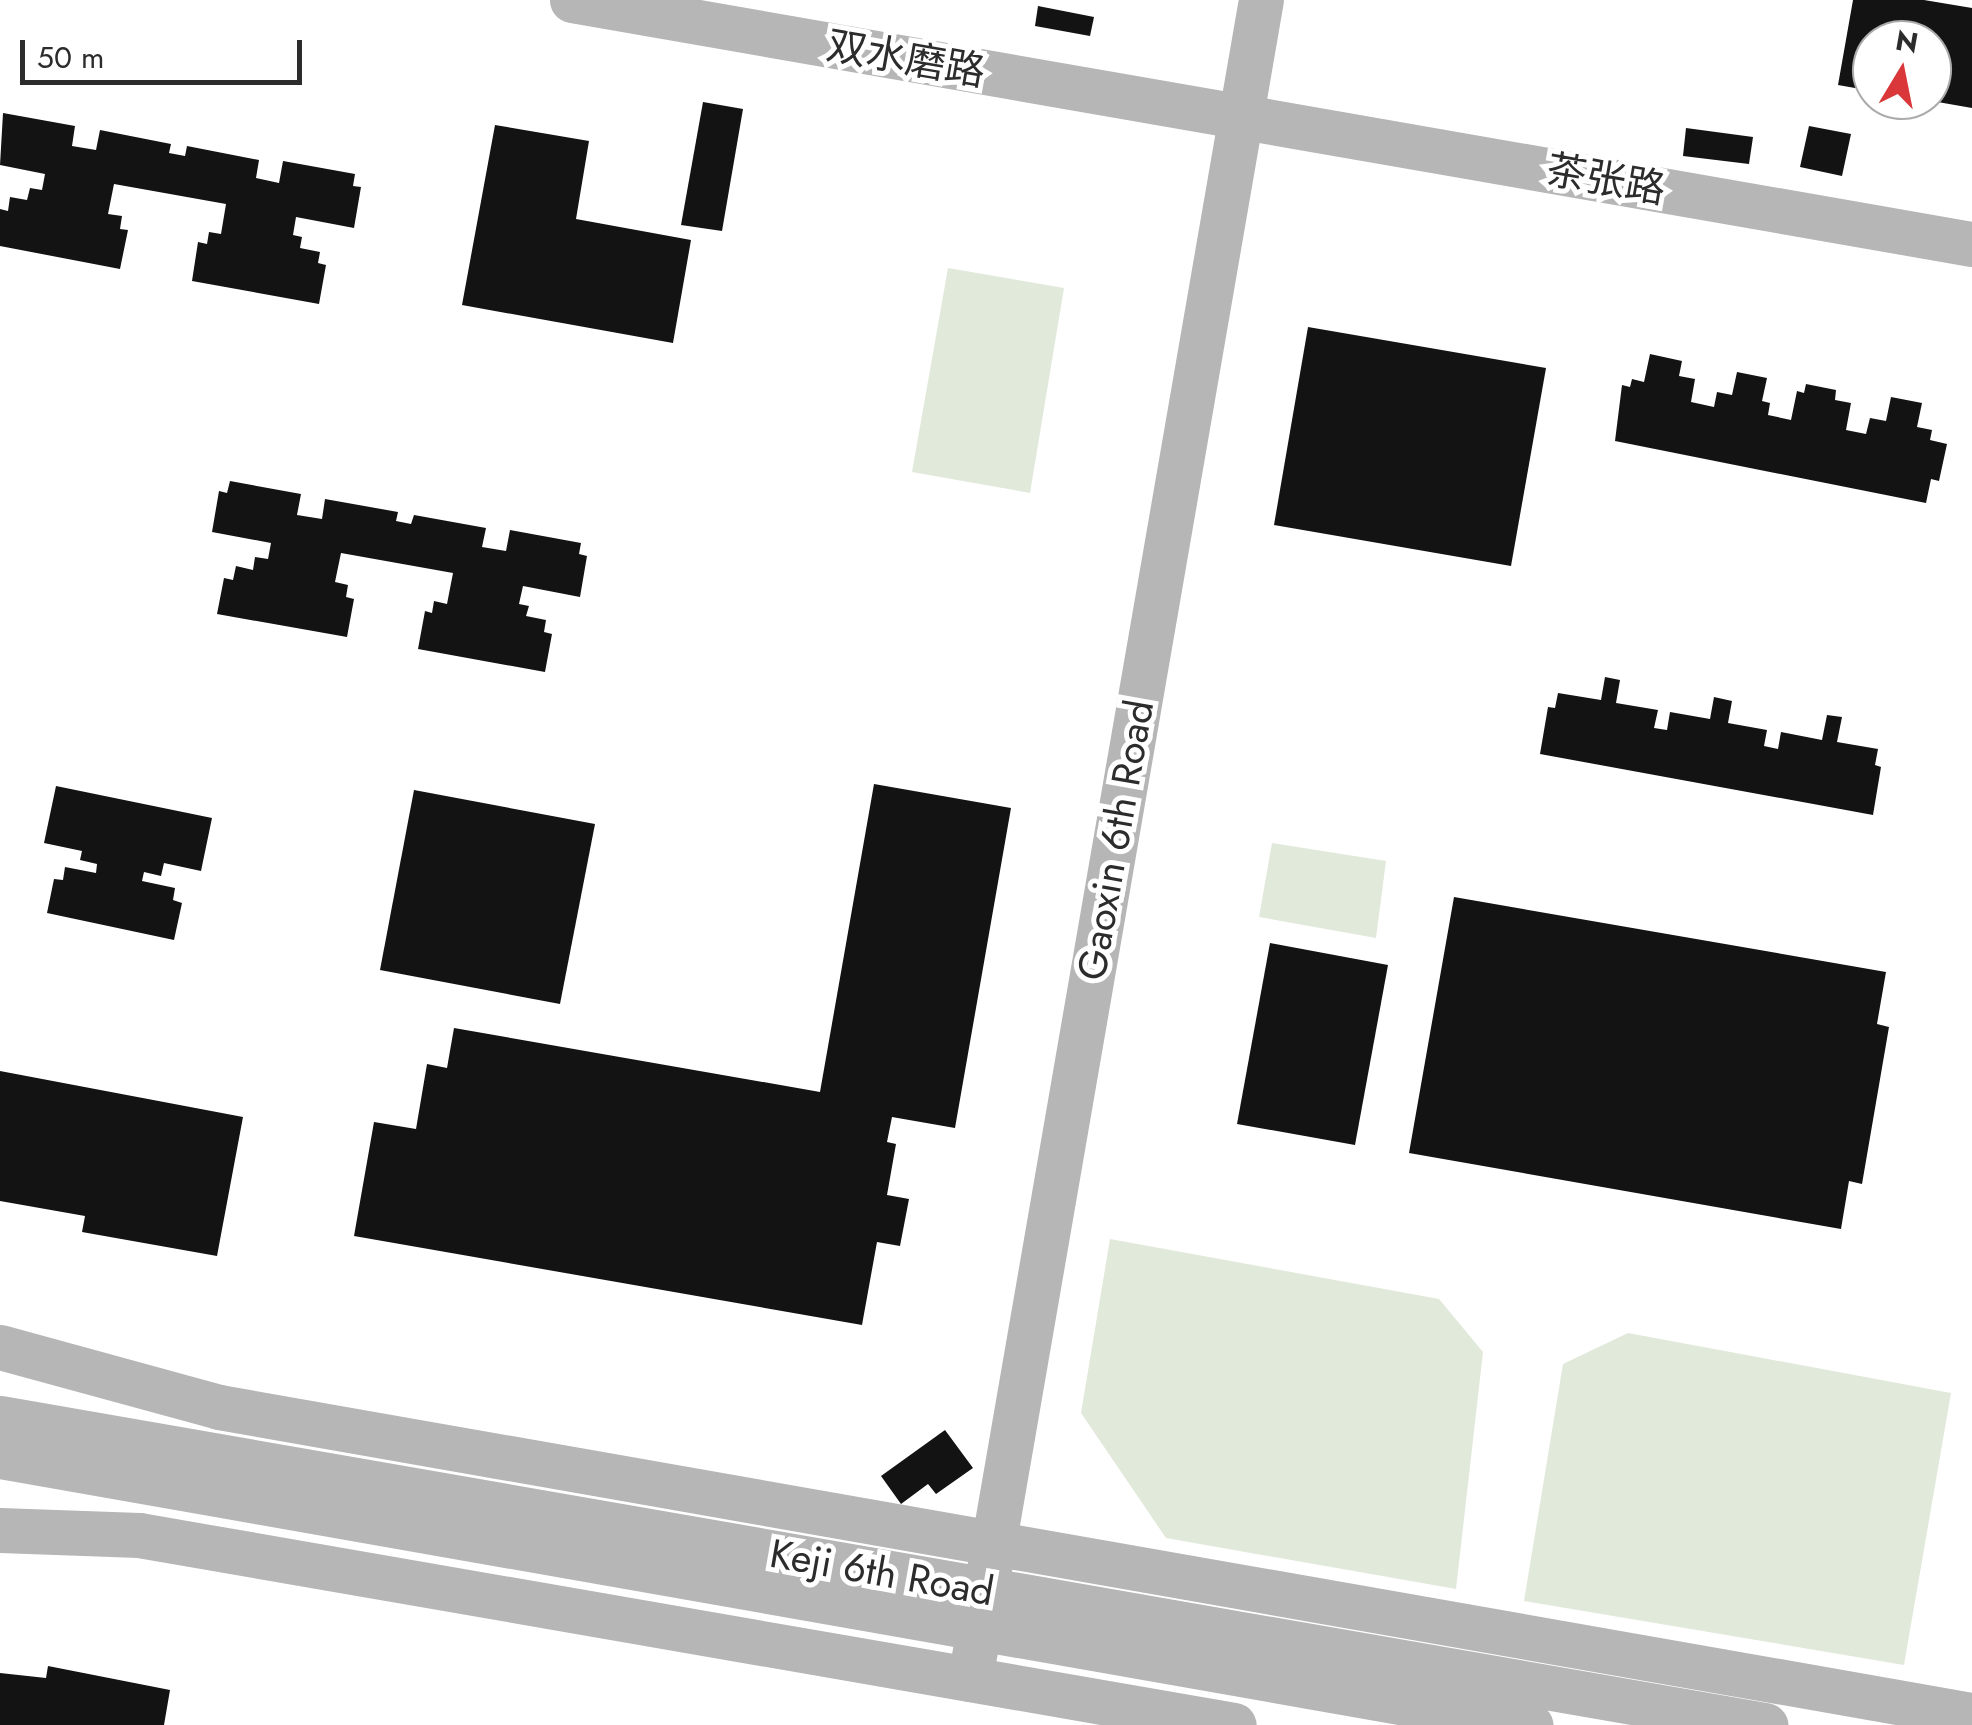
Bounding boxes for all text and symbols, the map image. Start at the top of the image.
scale bar [25,20,308,82]
street label: 双水磨路 [823,20,989,96]
north arrow [1852,20,1952,120]
text: N [1892,20,1921,64]
text: 50 m [37,36,104,79]
street label: 茶张路 [1543,145,1669,213]
street label: Gaoxin 6th Road [1067,696,1163,984]
street label: Keji 6th Road [766,1529,998,1615]

